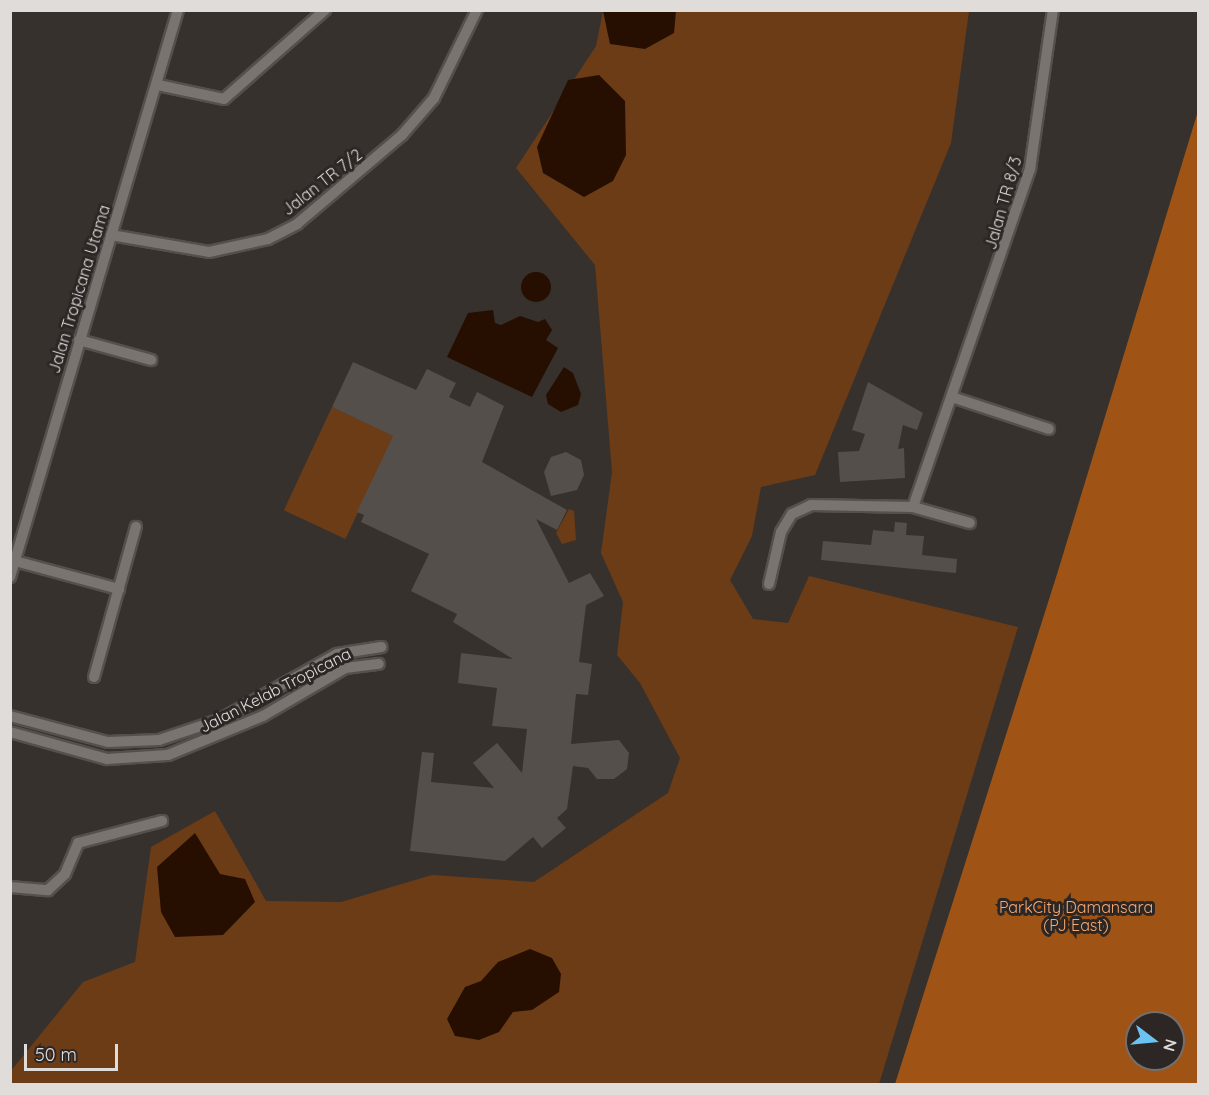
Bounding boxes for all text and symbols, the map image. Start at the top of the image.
street label: Jalan TR 7/2 [278,145,366,219]
street label: Jalan TR 8/3 [981,154,1025,252]
street label: Jalan Tropicana Utama [44,202,114,376]
street label: Jalan Kelab Tropicana [196,644,354,736]
park label: ParkCity Damansara (PJ East) [999,897,1153,935]
north arrow [1125,1011,1185,1071]
scale bar [27,1032,122,1070]
text: N [1159,1037,1182,1054]
text: 50 m [35,1043,77,1066]

